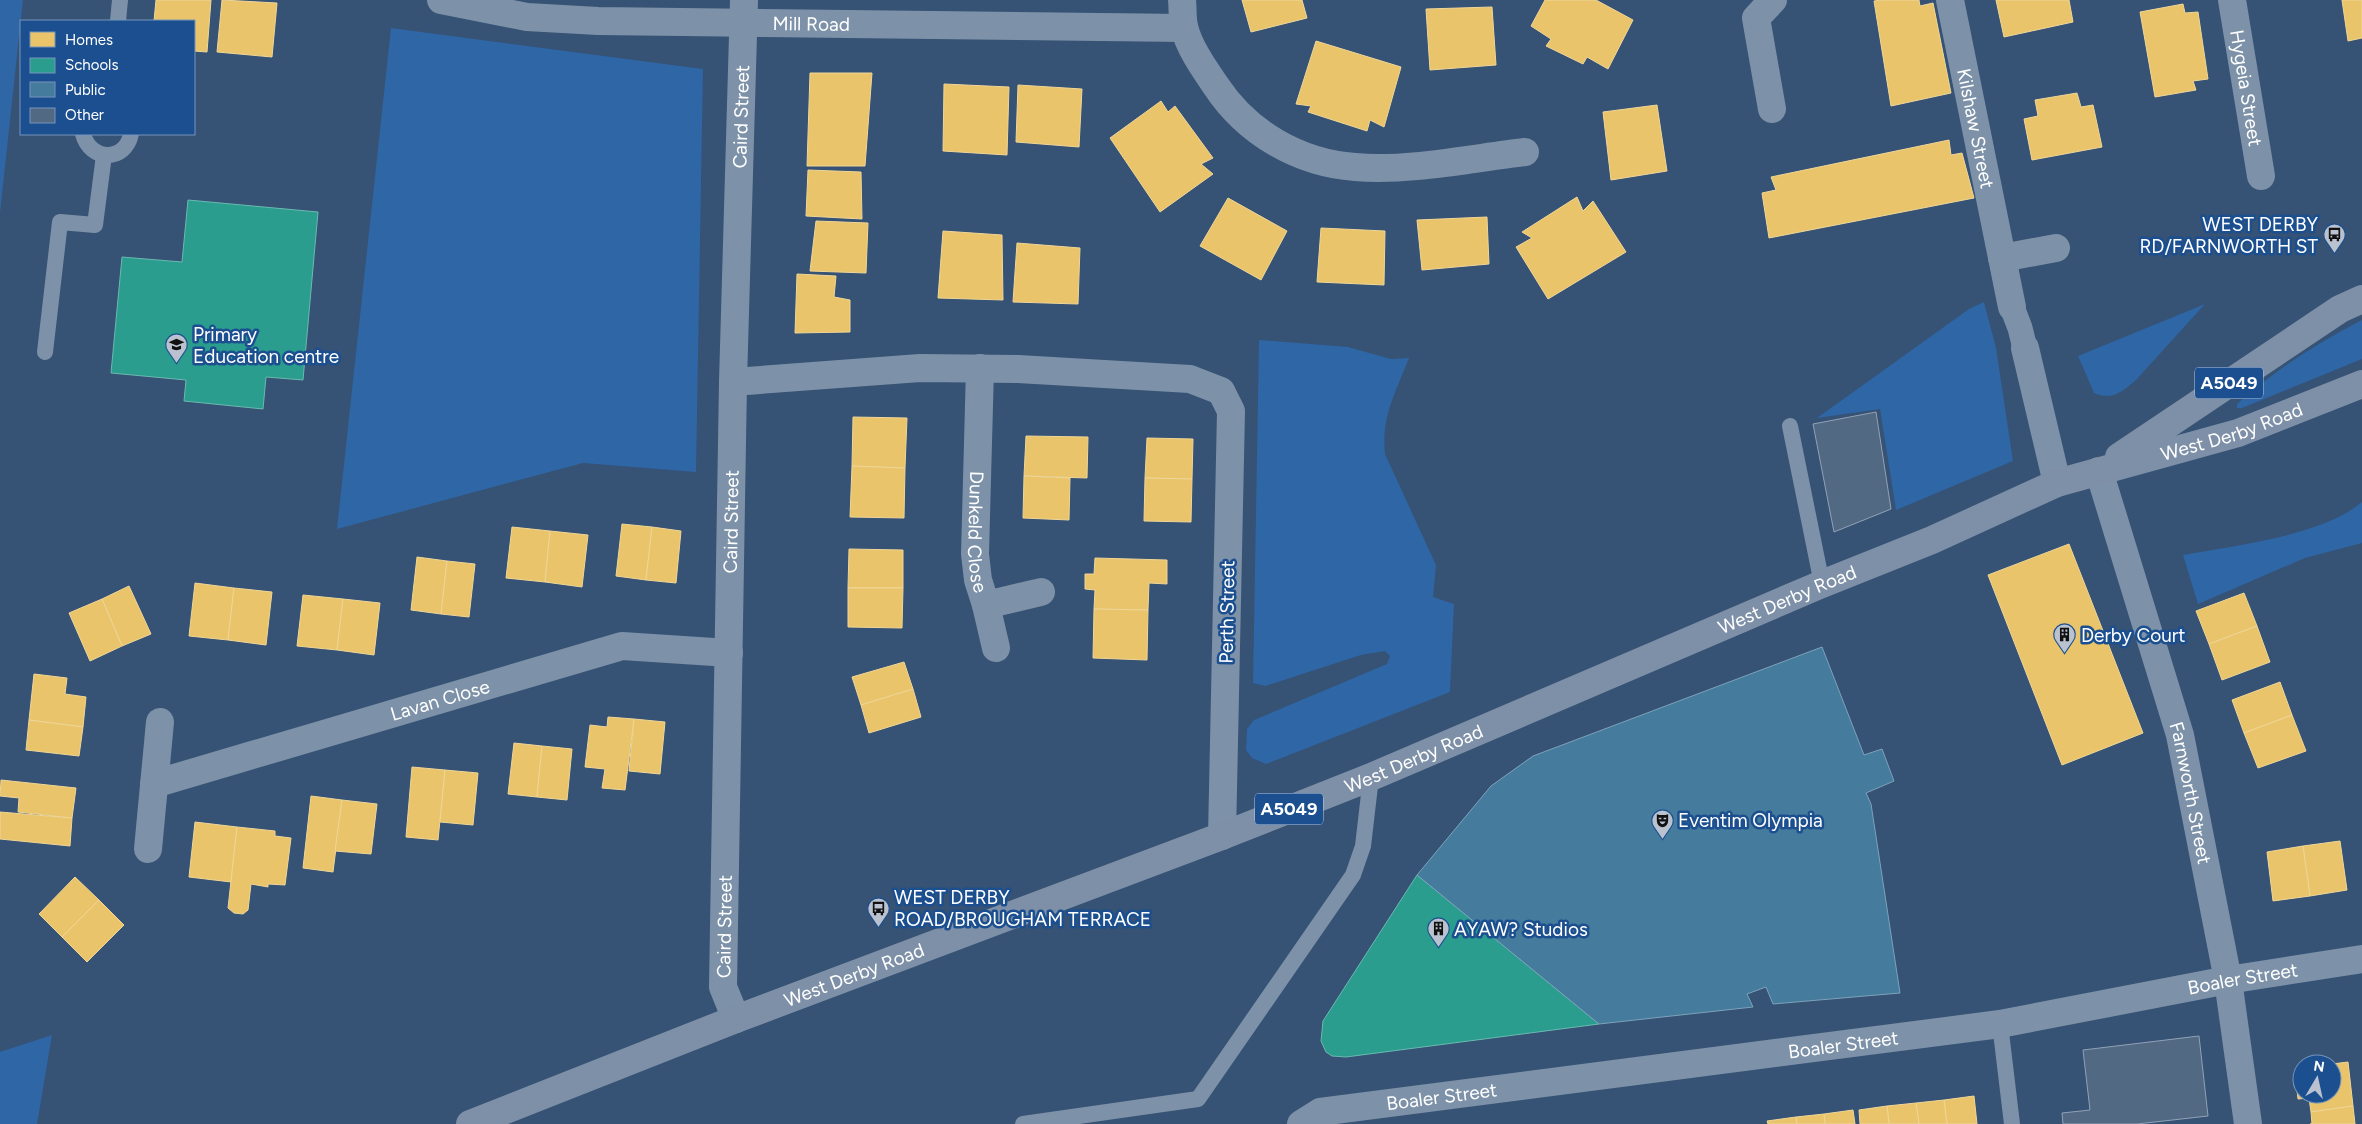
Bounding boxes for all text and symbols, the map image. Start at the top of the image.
street label: Mill Road [772,12,850,36]
legend [20,20,195,135]
street label: Hygeia Street [2226,28,2267,148]
text: Homes [65,31,113,49]
text: Schools [65,56,118,74]
street label: Caird Street [728,65,754,169]
street label: Kilshaw Street [1953,66,1999,191]
text: Public [65,81,106,99]
text: Other [65,106,104,124]
place label: WEST DERBY RD/FARNWORTH ST [2139,213,2319,258]
bus stop icon: WEST DERBY RD/FARNWORTH ST [2322,223,2346,254]
place label: Primary Education centre [193,323,339,368]
school or university icon: Primary Education centre [165,333,189,364]
road number: A5049 [2195,368,2263,398]
street label: West Derby Road [2158,397,2306,465]
street label: Caird Street [718,470,743,573]
street label: Dunkeld Close [963,471,993,596]
street label: Perth Street [1215,560,1239,664]
street label: West Derby Road [1714,560,1860,639]
building icon: Derby Court [2053,623,2077,654]
place label: Derby Court [2081,624,2185,647]
street label: Lavan Close [388,674,492,725]
street label: West Derby Road [1341,719,1486,798]
street label: Farnworth Street [2165,719,2217,866]
road number: A5049 [1255,794,1323,824]
theatre icon: Eventim Olympia [1650,808,1674,839]
place label: Eventim Olympia [1678,809,1823,832]
street label: Caird Street [712,875,736,978]
place label: WEST DERBY ROAD/BROUGHAM TERRACE [894,886,1151,931]
bus stop icon: WEST DERBY ROAD/BROUGHAM TERRACE [866,896,890,927]
building icon: AYAW? Studios [1426,917,1450,948]
place label: AYAW? Studios [1454,918,1588,941]
street label: West Derby Road [781,938,927,1011]
street label: Boaler Street [2186,958,2299,999]
street label: Boaler Street [1787,1026,1900,1063]
north arrow [2292,1054,2342,1104]
text: N [2312,1057,2326,1076]
street label: Boaler Street [1385,1078,1498,1115]

